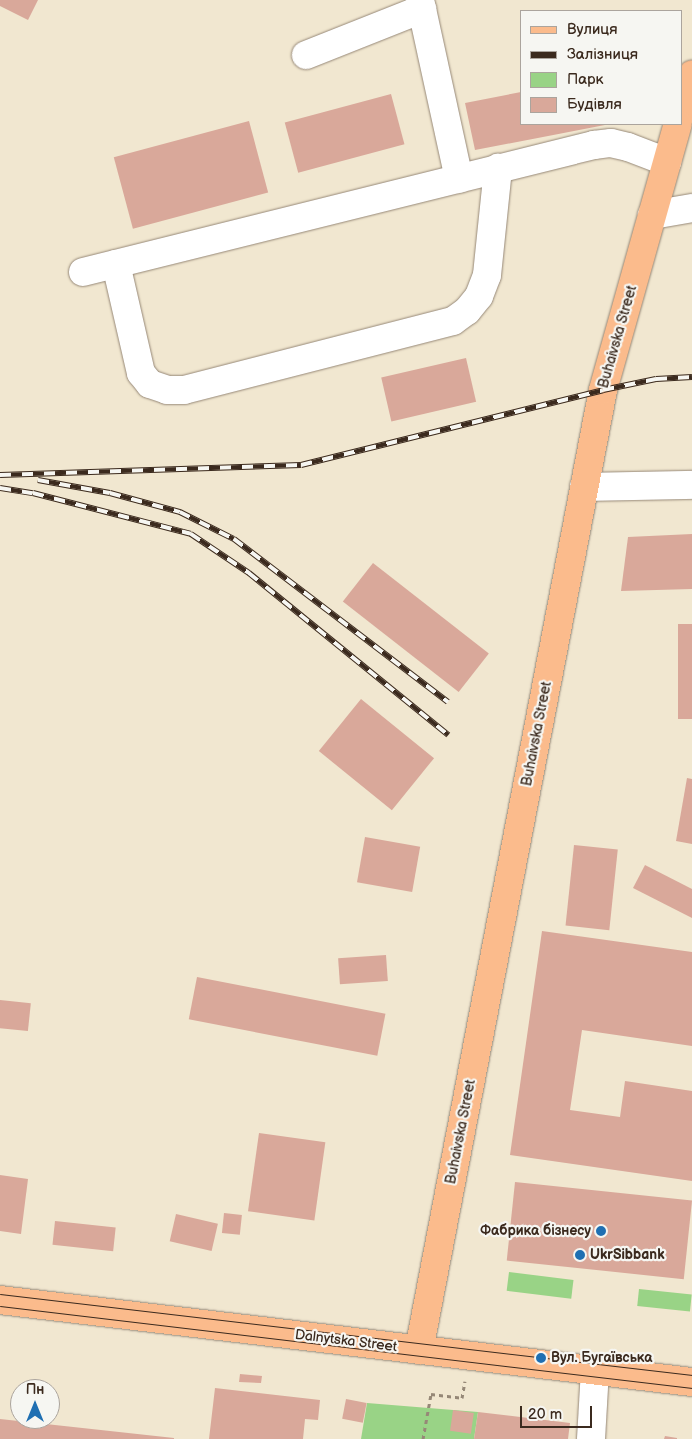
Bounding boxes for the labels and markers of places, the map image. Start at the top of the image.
place label: Фабрика бізнесу [480,1223,591,1239]
marker: Фабрика бізнесу [595,1225,607,1237]
place label: UkrSibbank [590,1247,664,1263]
marker: UkrSibbank [574,1249,586,1261]
place label: Вул. Бугаївська [551,1350,652,1366]
marker: Вул. Бугаївська [535,1352,547,1364]

